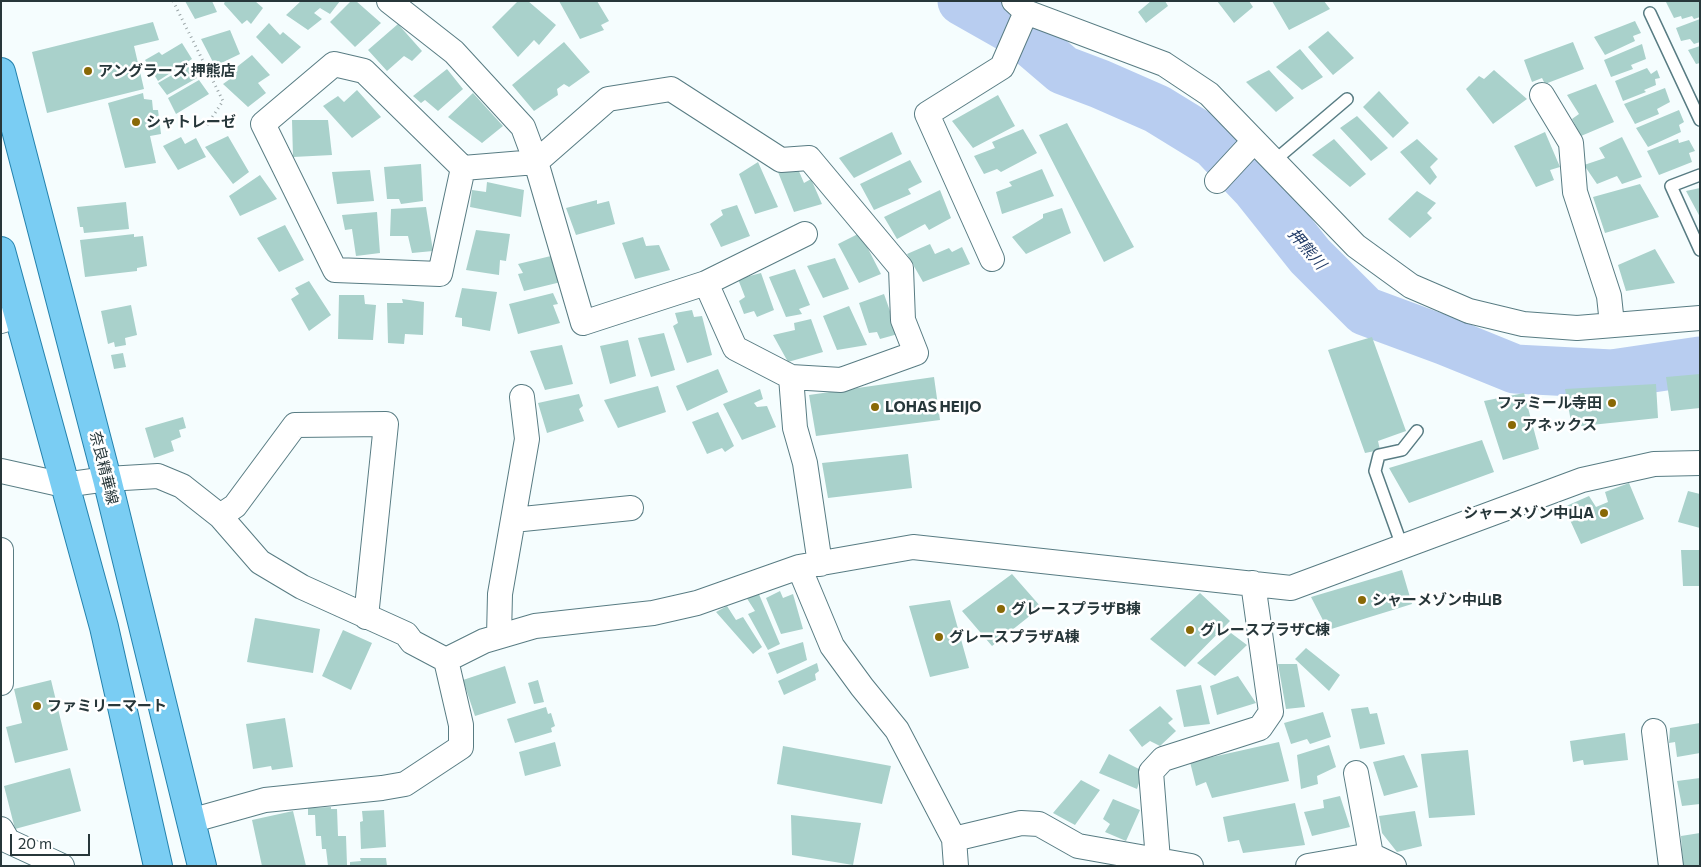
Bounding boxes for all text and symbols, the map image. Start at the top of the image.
place label: アングラーズ 押熊店 [98,62,236,80]
marker: アングラーズ 押熊店 [82,65,94,77]
place label: シャトレーゼ [146,113,236,131]
marker: シャトレーゼ [130,116,142,128]
water label: 押熊川 [1284,225,1330,273]
place label: ファミール寺田 [1497,394,1602,412]
marker: ファミール寺田 [1606,397,1618,409]
place label: LOHAS HEIJO [885,398,981,416]
marker: LOHAS HEIJO [869,401,881,413]
place label: アネックス [1522,416,1597,434]
marker: アネックス [1506,419,1518,431]
street label: 奈良精華線 [86,429,122,507]
place label: シャーメゾン中山A [1463,504,1594,522]
marker: シャーメゾン中山A [1598,507,1610,519]
place label: シャーメゾン中山B [1372,591,1502,609]
marker: シャーメゾン中山B [1356,594,1368,606]
place label: グレースプラザB棟 [1011,600,1141,618]
marker: グレースプラザB棟 [995,603,1007,615]
place label: グレースプラザC棟 [1200,621,1330,639]
marker: グレースプラザC棟 [1184,624,1196,636]
place label: グレースプラザA棟 [949,628,1080,646]
marker: グレースプラザA棟 [933,631,945,643]
place label: ファミリーマート [47,697,167,715]
marker: ファミリーマート [31,700,43,712]
scale bar [12,824,92,856]
text: 20 m [18,834,52,852]

